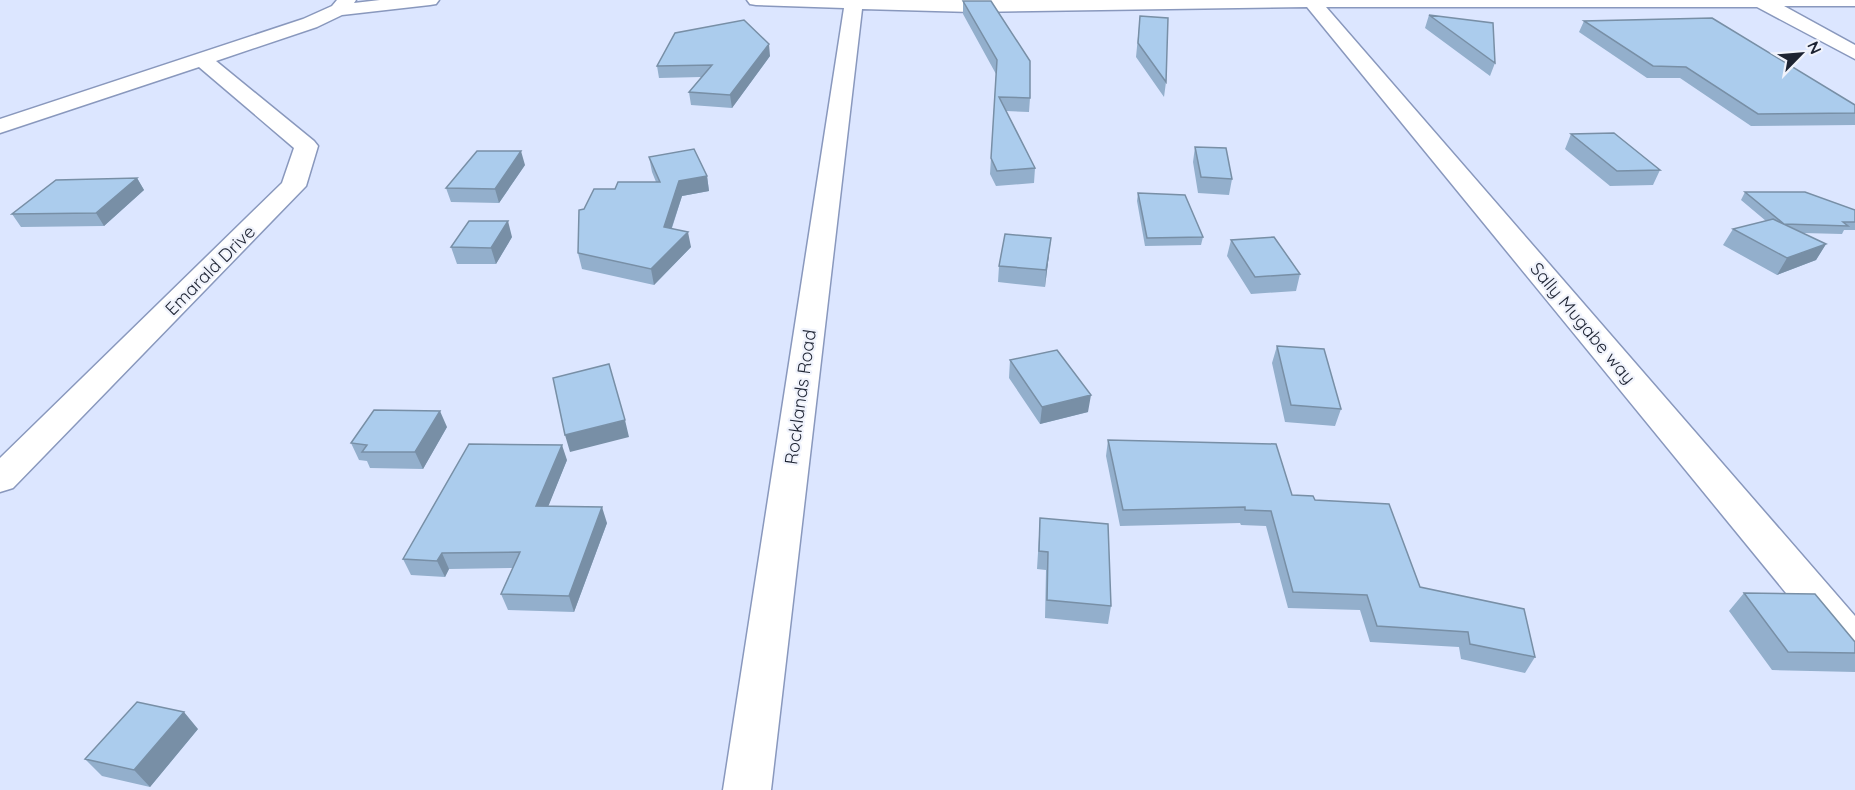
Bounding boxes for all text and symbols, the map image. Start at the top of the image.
north arrow [1771,24,1831,84]
text: N [1803,38,1826,57]
street label: Emarald Drive [160,220,260,320]
street label: Sally Mugabe way [1525,257,1641,389]
street label: Rocklands Road [779,328,821,466]

